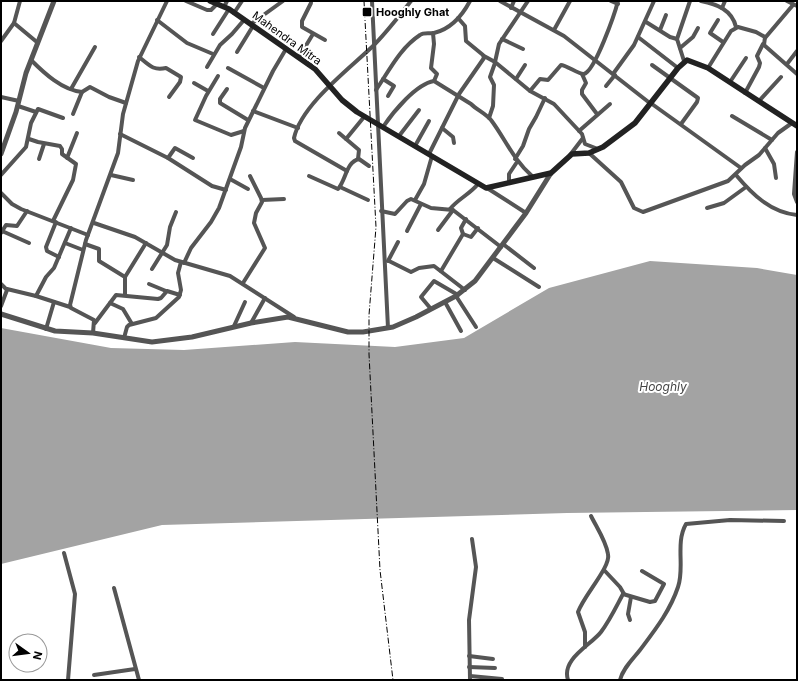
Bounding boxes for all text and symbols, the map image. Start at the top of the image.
place label: Hooghly Ghat [376,5,449,19]
marker: Hooghly Ghat [361,6,373,18]
street label: Mahendra Mitra [250,8,324,68]
water label: Hooghly [639,379,687,394]
north arrow [8,633,48,673]
text: N [30,650,46,661]

